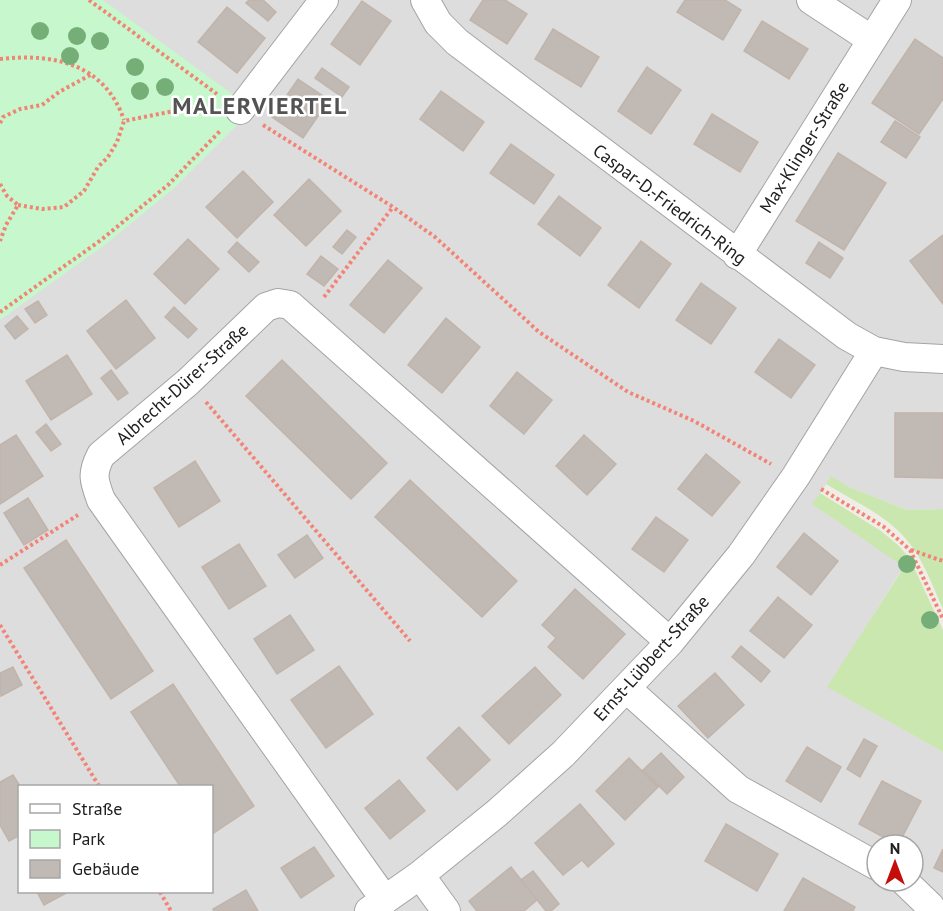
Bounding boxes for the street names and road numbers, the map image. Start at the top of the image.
street label: Max-Klinger-Straße [754,77,854,217]
street label: Caspar-D.-Friedrich-Ring [589,139,751,269]
street label: Albrecht-Dürer-Straße [111,318,253,450]
street label: Ernst-Lübbert-Straße [588,590,714,726]

